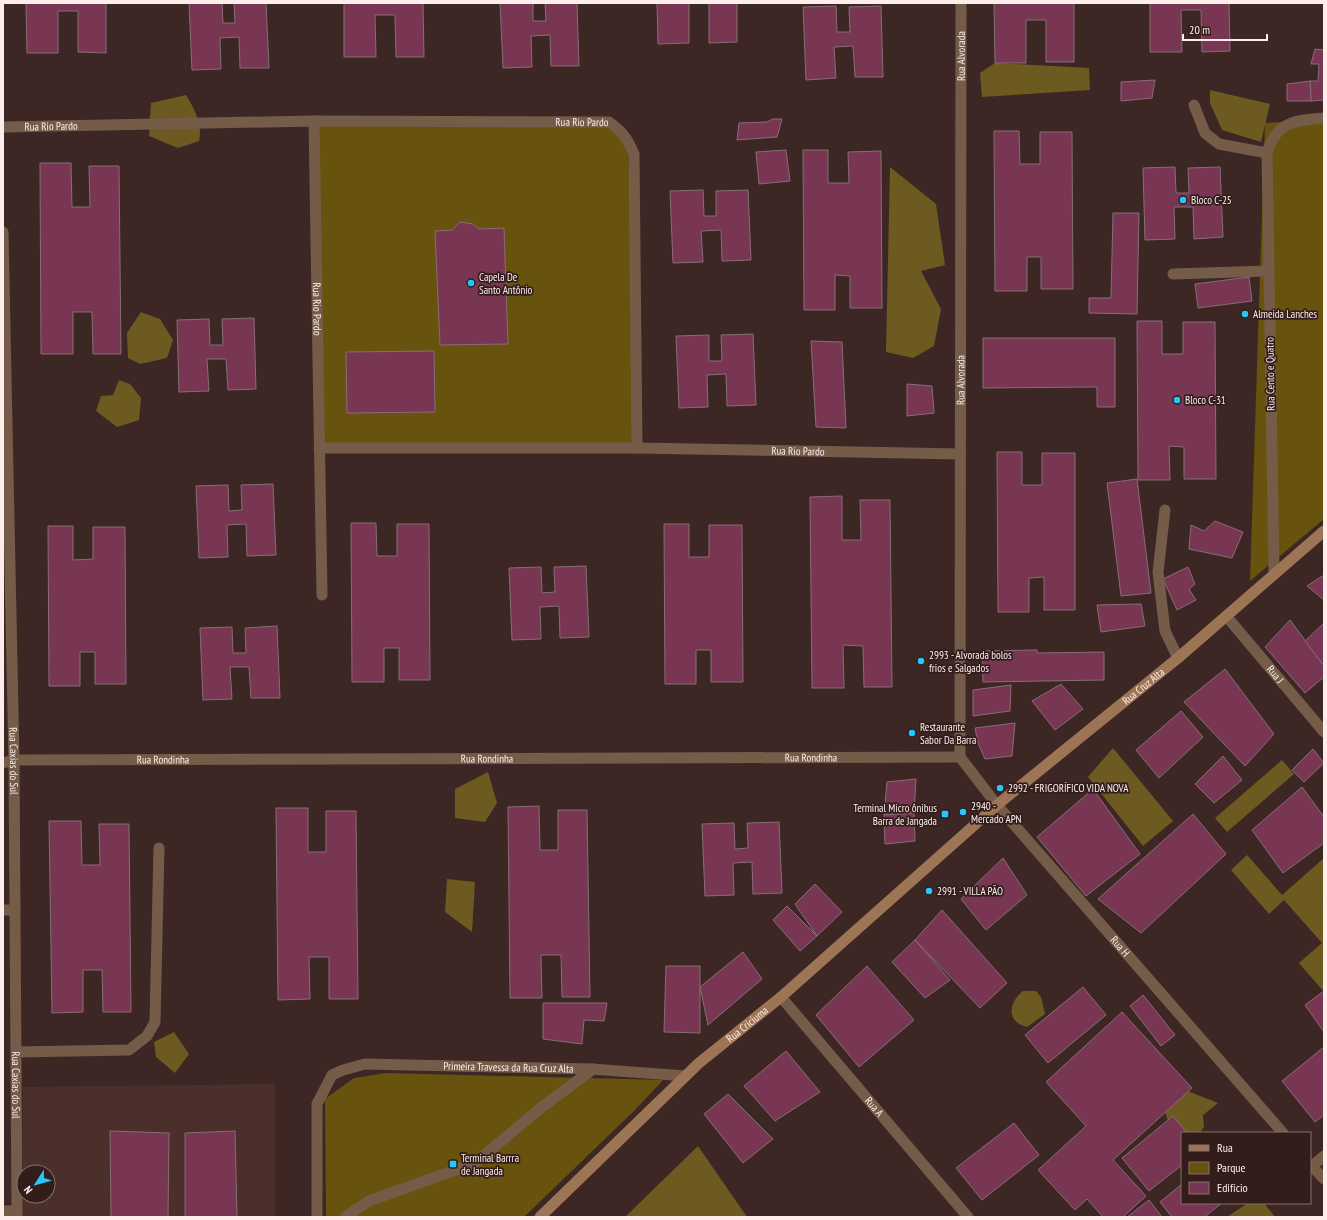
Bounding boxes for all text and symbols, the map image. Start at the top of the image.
scale bar [1183,16,1267,42]
text: 20 m [1189,22,1210,37]
street label: Rua Alvorada [954,31,968,81]
street label: Rua Rio Pardo [555,115,609,129]
street label: Rua Rio Pardo [24,119,78,134]
place label: Bloco C-25 [1191,193,1232,207]
marker: Bloco C-25 [1178,195,1188,205]
place label: Capela De Santo Antônio [479,270,533,297]
marker: Capela De Santo Antônio [466,278,476,288]
street label: Rua Rio Pardo [310,282,325,336]
place label: Almeida Lanches [1253,307,1317,321]
marker: Almeida Lanches [1240,309,1250,319]
street label: Rua Cento e Quatro [1262,337,1278,411]
street label: Rua Alvorada [953,355,968,405]
place label: Bloco C-31 [1185,393,1226,407]
marker: Bloco C-31 [1172,395,1182,405]
street label: Rua Rio Pardo [771,443,825,458]
place label: 2993 - Alvorada bolos frios e Salgados [929,648,1012,675]
marker: 2993 - Alvorada bolos frios e Salgados [916,656,926,666]
street label: Rua J [1264,662,1287,686]
street label: Rua Cruz Alta [1119,665,1167,708]
place label: Restaurante Sabor Da Barra [920,720,977,747]
street label: Rua Caxias do Sul [6,727,21,795]
marker: Restaurante Sabor Da Barra [907,728,917,738]
street label: Rua Rondinha [785,750,837,765]
street label: Rua Rondinha [461,751,513,766]
street label: Rua Rondinha [137,752,189,767]
place label: 2992 - FRIGORÍFICO VIDA NOVA [1008,781,1129,795]
marker: 2992 - FRIGORÍFICO VIDA NOVA [995,783,1005,793]
place label: 2940 - Mercado APN [971,799,1022,826]
place label: Terminal Micro ônibus Barra de Jangada [853,801,937,828]
marker: 2940 - Mercado APN [958,807,968,817]
marker: Terminal Micro ônibus Barra de Jangada [940,809,950,819]
place label: 2991 - VILLA PÃO [937,884,1003,898]
marker: 2991 - VILLA PÃO [924,886,934,896]
street label: Rua H [1107,933,1133,959]
street label: Rua Criciuma [723,1003,771,1045]
street label: Rua Caxias do Sul [9,1051,23,1119]
street label: Primeira Travessa da Rua Cruz Alta [443,1059,574,1076]
street label: Rua A [862,1094,887,1120]
legend [1181,1132,1311,1204]
text: Rua [1217,1140,1233,1155]
place label: Terminal Barrra de Jangada [461,1151,519,1178]
marker: Terminal Barrra de Jangada [448,1159,458,1169]
text: Parque [1217,1160,1246,1175]
north arrow [16,1164,56,1204]
text: Edifício [1217,1180,1248,1195]
text: N [21,1183,35,1197]

